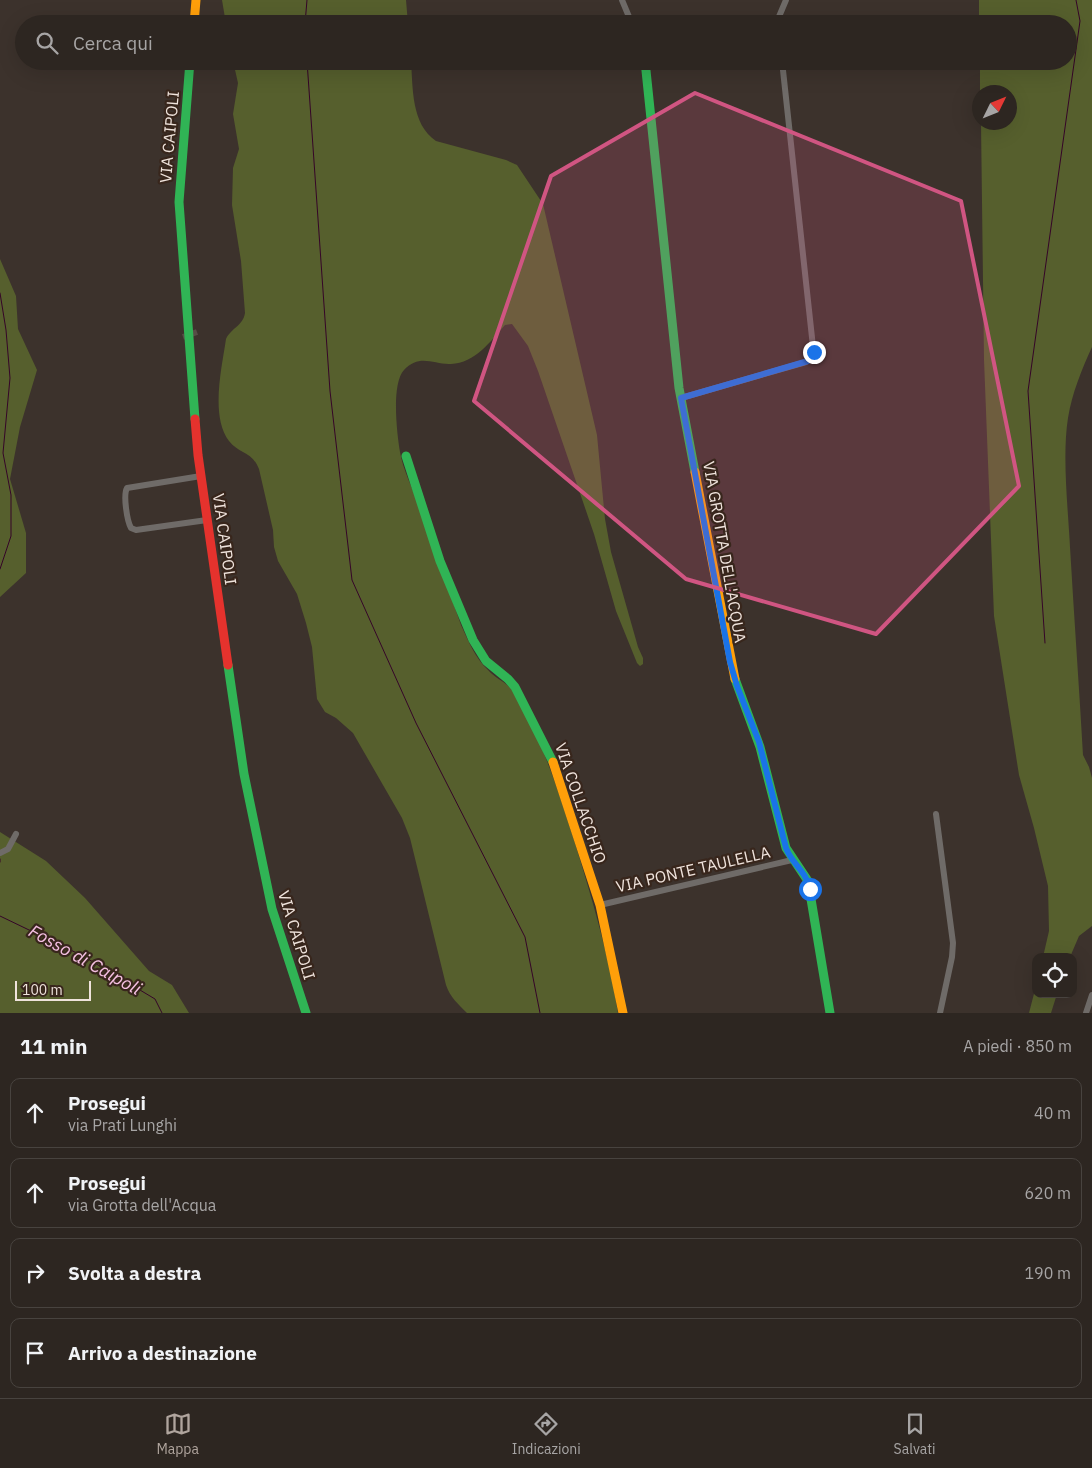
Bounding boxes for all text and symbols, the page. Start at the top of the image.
search box [15,15,1077,70]
icon: search [33,29,61,57]
text: Cerca qui [73,31,153,55]
north arrow [972,85,1017,130]
street label: VIA CAIPOLI [155,90,183,184]
route end [803,341,826,364]
street label: VIA GROTTA DELL'ACQUA [699,460,751,644]
street label: VIA CAIPOLI [209,492,241,586]
street label: VIA COLLACCHIO [551,740,611,866]
street label: VIA PONTE TAULELLA [614,842,772,896]
route start [799,878,822,901]
street label: VIA CAIPOLI [274,888,320,982]
water label: Fosso di Caipoli [25,919,146,1000]
map controls [1032,953,1077,998]
button: locate [1032,953,1077,998]
scale bar [15,978,91,1001]
text: 100 m [22,981,63,999]
text: 11 min [20,1032,87,1060]
text: A piedi · 850 m [963,1036,1072,1056]
text: Prosegui [68,1091,146,1115]
icon: ahead [21,1099,49,1127]
text: 40 m [1034,1103,1071,1123]
text: via Prati Lunghi [68,1115,177,1135]
text: Prosegui [68,1171,146,1195]
icon: ahead [21,1179,49,1207]
text: 620 m [1024,1183,1071,1203]
text: via Grotta dell'Acqua [68,1195,216,1215]
icon: right [21,1259,49,1287]
text: Svolta a destra [68,1261,201,1285]
text: 190 m [1024,1263,1071,1283]
icon: arrive [21,1339,49,1367]
text: Arrivo a destinazione [68,1341,257,1365]
tab: Mappa [156,1410,199,1458]
tab: Indicazioni [512,1410,581,1458]
tab: Salvati [894,1410,936,1458]

